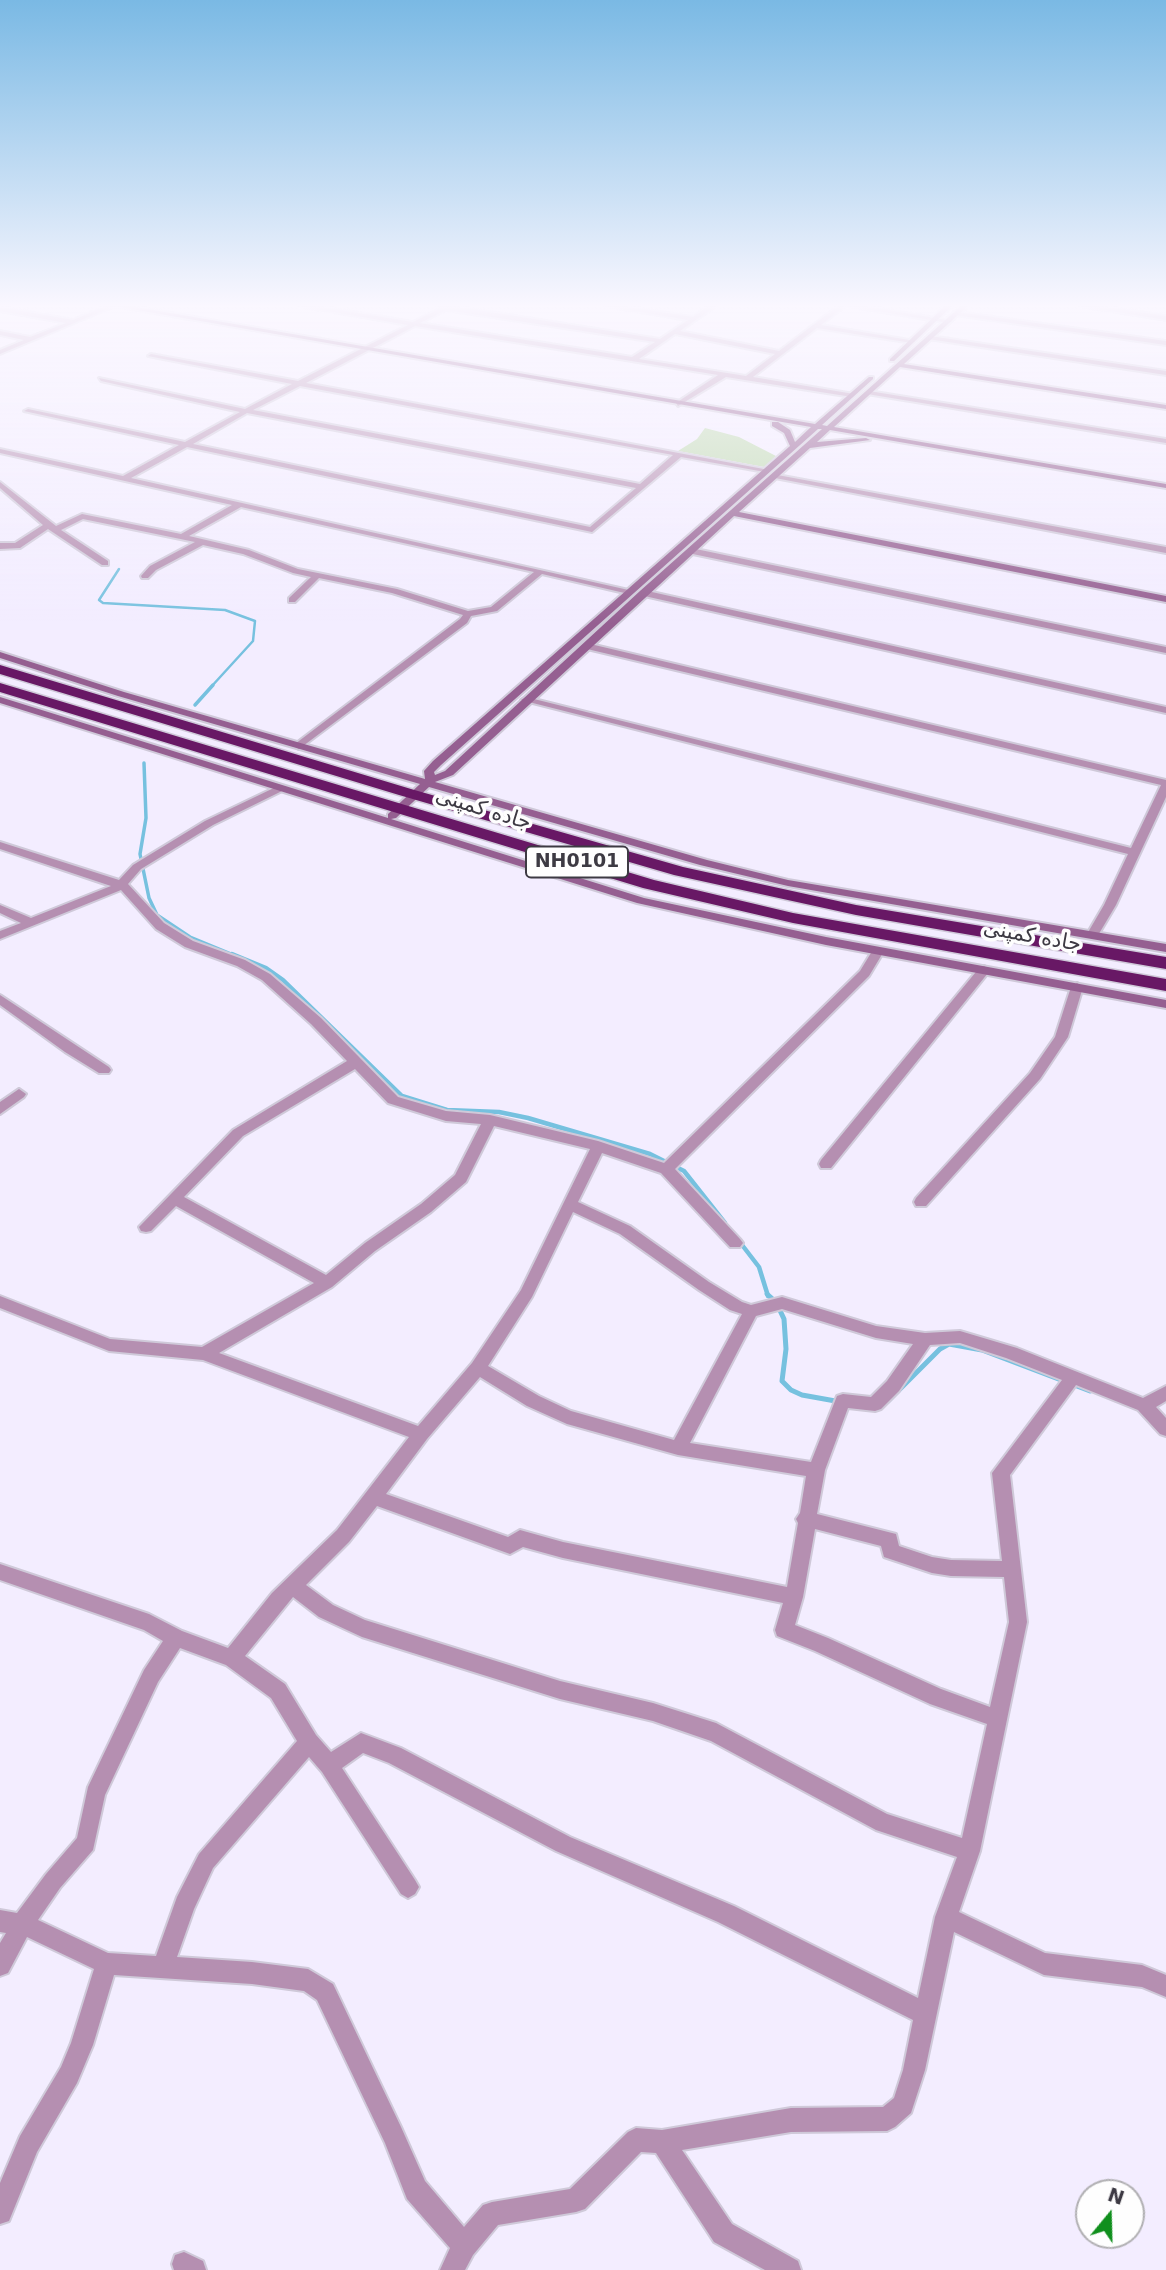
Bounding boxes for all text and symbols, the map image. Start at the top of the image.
street label: جاده کمپنی [432,784,534,836]
road number: NH0101 [526,846,628,877]
street label: جاده کمپنی [981,916,1083,958]
north arrow [1075,2179,1145,2249]
text: N [1105,2183,1127,2209]

